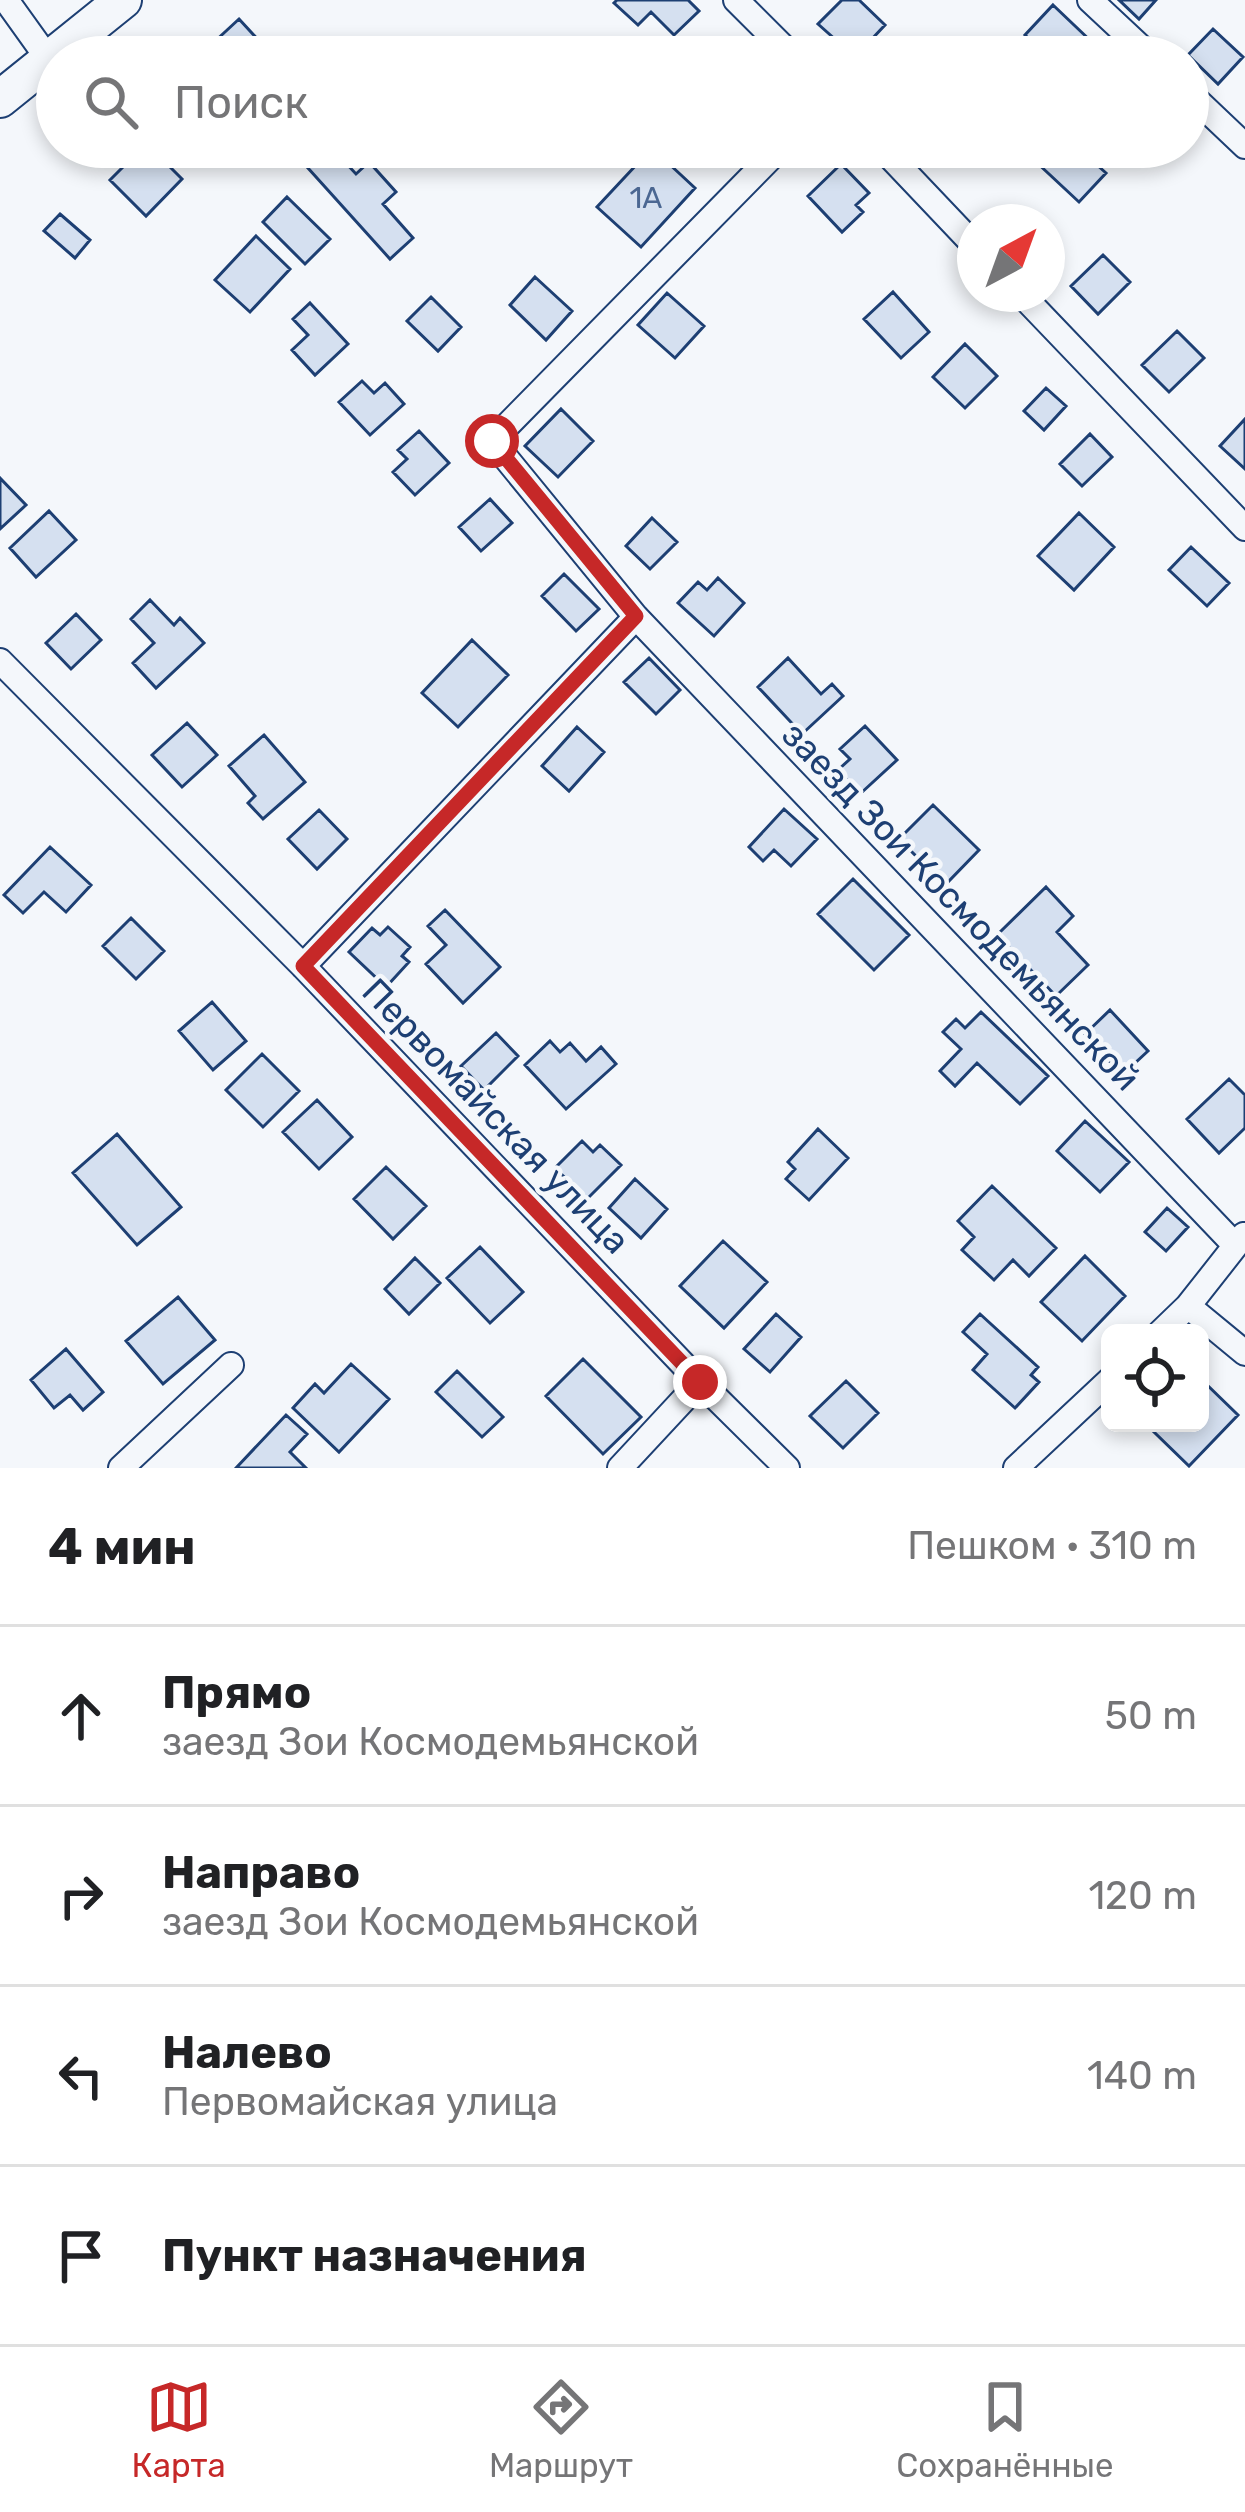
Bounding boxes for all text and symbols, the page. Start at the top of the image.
search box [36,36,1209,168]
icon: search [78,69,144,135]
text: Поиск [174,76,308,129]
house number: 1А [630,180,662,216]
north arrow [957,204,1065,312]
route start [465,414,519,468]
street label: заезд Зои Космодемьянской [773,713,1149,1099]
street label: Первомайская улица [354,970,638,1262]
map controls [1101,1324,1209,1432]
button: locate [1101,1324,1209,1432]
route end [673,1355,727,1409]
text: 4 мин [48,1516,196,1577]
text: Пешком · 310 m [907,1523,1197,1569]
text: Прямо [162,1666,311,1719]
icon: ahead [48,1683,114,1749]
text: 50 m [1105,1693,1197,1739]
text: заезд Зои Космодемьянской [162,1719,699,1765]
text: Направо [162,1846,360,1899]
icon: right [48,1863,114,1929]
text: 120 m [1088,1873,1197,1919]
text: заезд Зои Космодемьянской [162,1899,699,1945]
text: Налево [162,2026,332,2079]
icon: left [48,2043,114,2109]
text: 140 m [1087,2053,1197,2099]
text: Первомайская улица [162,2079,558,2125]
icon: arrive [48,2223,114,2289]
text: Пункт назначения [162,2229,587,2282]
tab: Карта [132,2374,226,2485]
tab: Маршрут [489,2374,633,2485]
tab: Сохранённые [896,2374,1113,2485]

